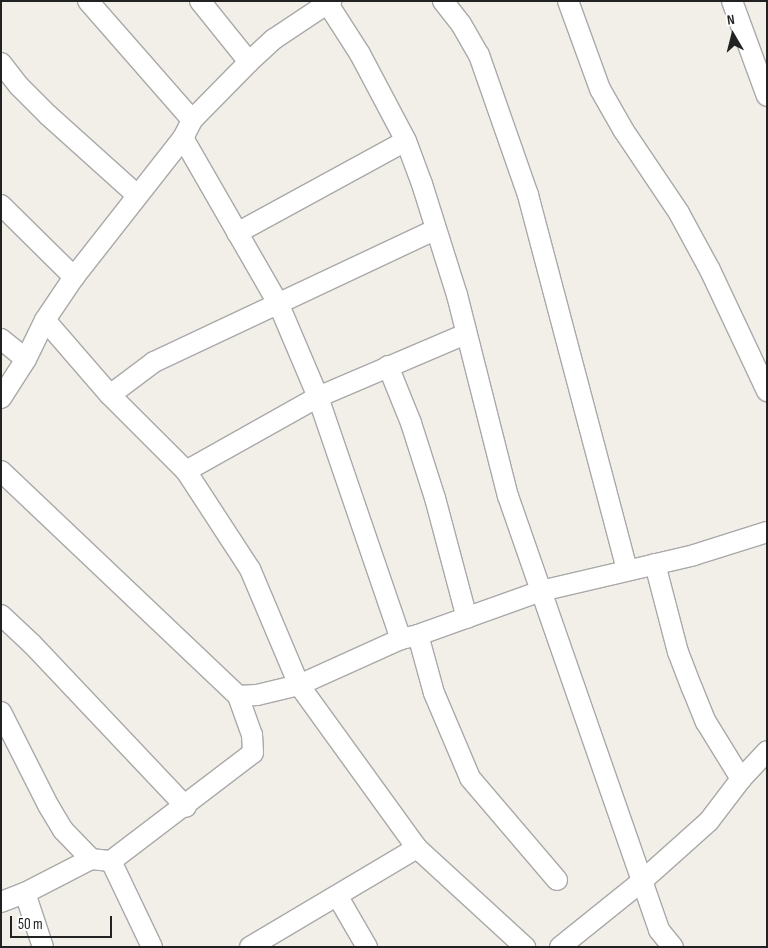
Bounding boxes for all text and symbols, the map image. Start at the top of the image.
north arrow [708,10,758,60]
text: N [726,11,736,29]
scale bar [12,906,115,938]
text: 50 m [18,915,43,934]

